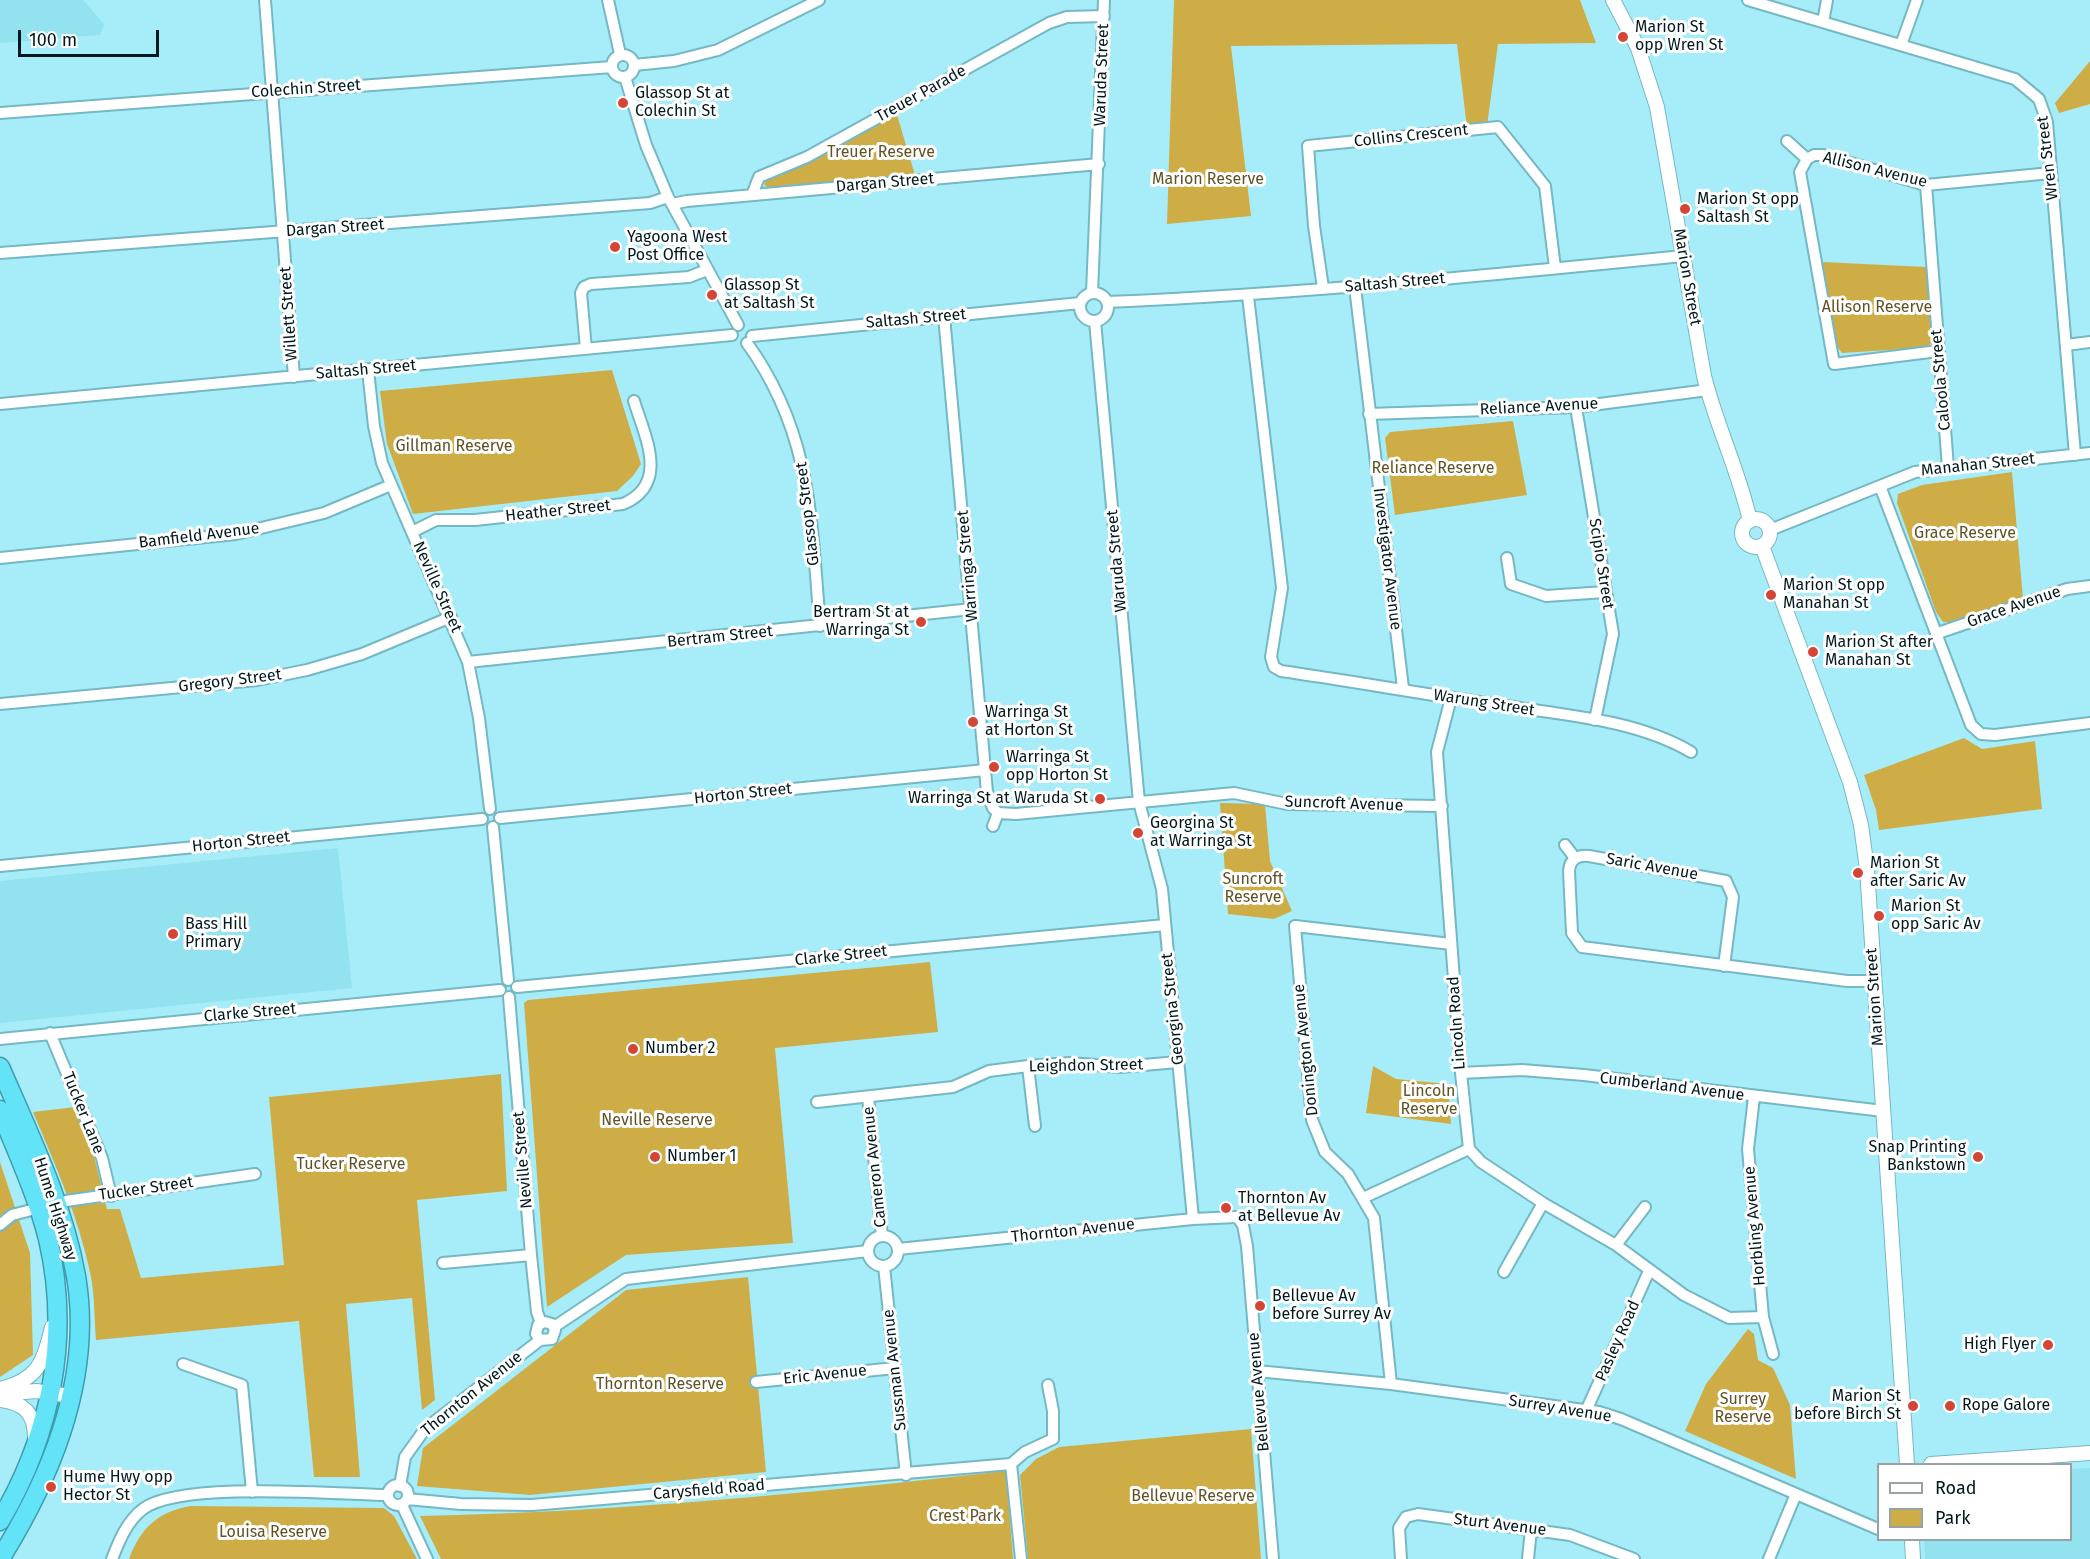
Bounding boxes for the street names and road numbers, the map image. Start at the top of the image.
street label: Waruda Street [1091,23,1113,127]
street label: Treuer Parade [872,61,970,127]
street label: Colechin Street [251,76,361,102]
street label: Wren Street [2033,115,2063,201]
street label: Collins Crescent [1353,120,1469,152]
street label: Allison Avenue [1821,148,1929,192]
street label: Dargan Street [835,169,935,197]
street label: Dargan Street [285,215,385,241]
street label: Marion Street [1669,227,1705,327]
street label: Willett Street [276,266,302,362]
street label: Saltash Street [1344,269,1446,297]
street label: Saltash Street [865,305,967,333]
street label: Caloola Street [1927,329,1955,431]
street label: Saltash Street [315,356,417,384]
street label: Reliance Avenue [1479,394,1599,420]
street label: Manahan Street [1920,449,2036,481]
street label: Glassop Street [792,461,824,567]
street label: Investigator Avenue [1369,487,1405,631]
street label: Heather Street [504,496,612,526]
street label: Warringa Street [954,509,982,623]
street label: Waruda Street [1103,509,1131,613]
street label: Scipio Street [1584,517,1618,611]
street label: Bamfield Avenue [137,519,261,553]
street label: Neville Street [408,538,466,636]
street label: Grace Avenue [1965,582,2063,632]
street label: Bertram Street [666,622,774,652]
street label: Gregory Street [177,665,283,697]
street label: Warung Street [1432,686,1536,720]
street label: Horton Street [693,779,793,809]
street label: Suncroft Avenue [1284,792,1404,816]
street label: Horton Street [191,827,291,857]
street label: Saric Avenue [1604,849,1700,885]
street label: Clarke Street [794,942,888,970]
street label: Marion Street [1862,947,1888,1047]
street label: Georgina Street [1158,952,1188,1066]
street label: Lincoln Road [1444,976,1470,1070]
street label: Donington Avenue [1290,983,1322,1117]
street label: Clarke Street [203,999,297,1027]
street label: Leighdon Street [1029,1055,1143,1077]
street label: Tucker Lane [58,1069,108,1157]
street label: Cumberland Avenue [1599,1069,1745,1105]
street label: Cameron Avenue [859,1105,891,1229]
street label: Neville Street [509,1111,537,1209]
street label: Hume Highway [29,1155,81,1263]
street label: Horbling Avenue [1740,1165,1770,1287]
street label: Tucker Street [98,1173,194,1205]
street label: Thornton Avenue [1010,1215,1136,1247]
street label: Pasley Road [1592,1297,1644,1385]
street label: Sussman Avenue [879,1308,911,1432]
street label: Bellevue Avenue [1244,1332,1274,1452]
street label: Thornton Avenue [418,1347,526,1441]
street label: Eric Avenue [782,1361,868,1389]
street label: Surrey Avenue [1507,1391,1613,1427]
street label: Carysfield Road [652,1476,766,1504]
street label: Sturt Avenue [1453,1510,1547,1540]

